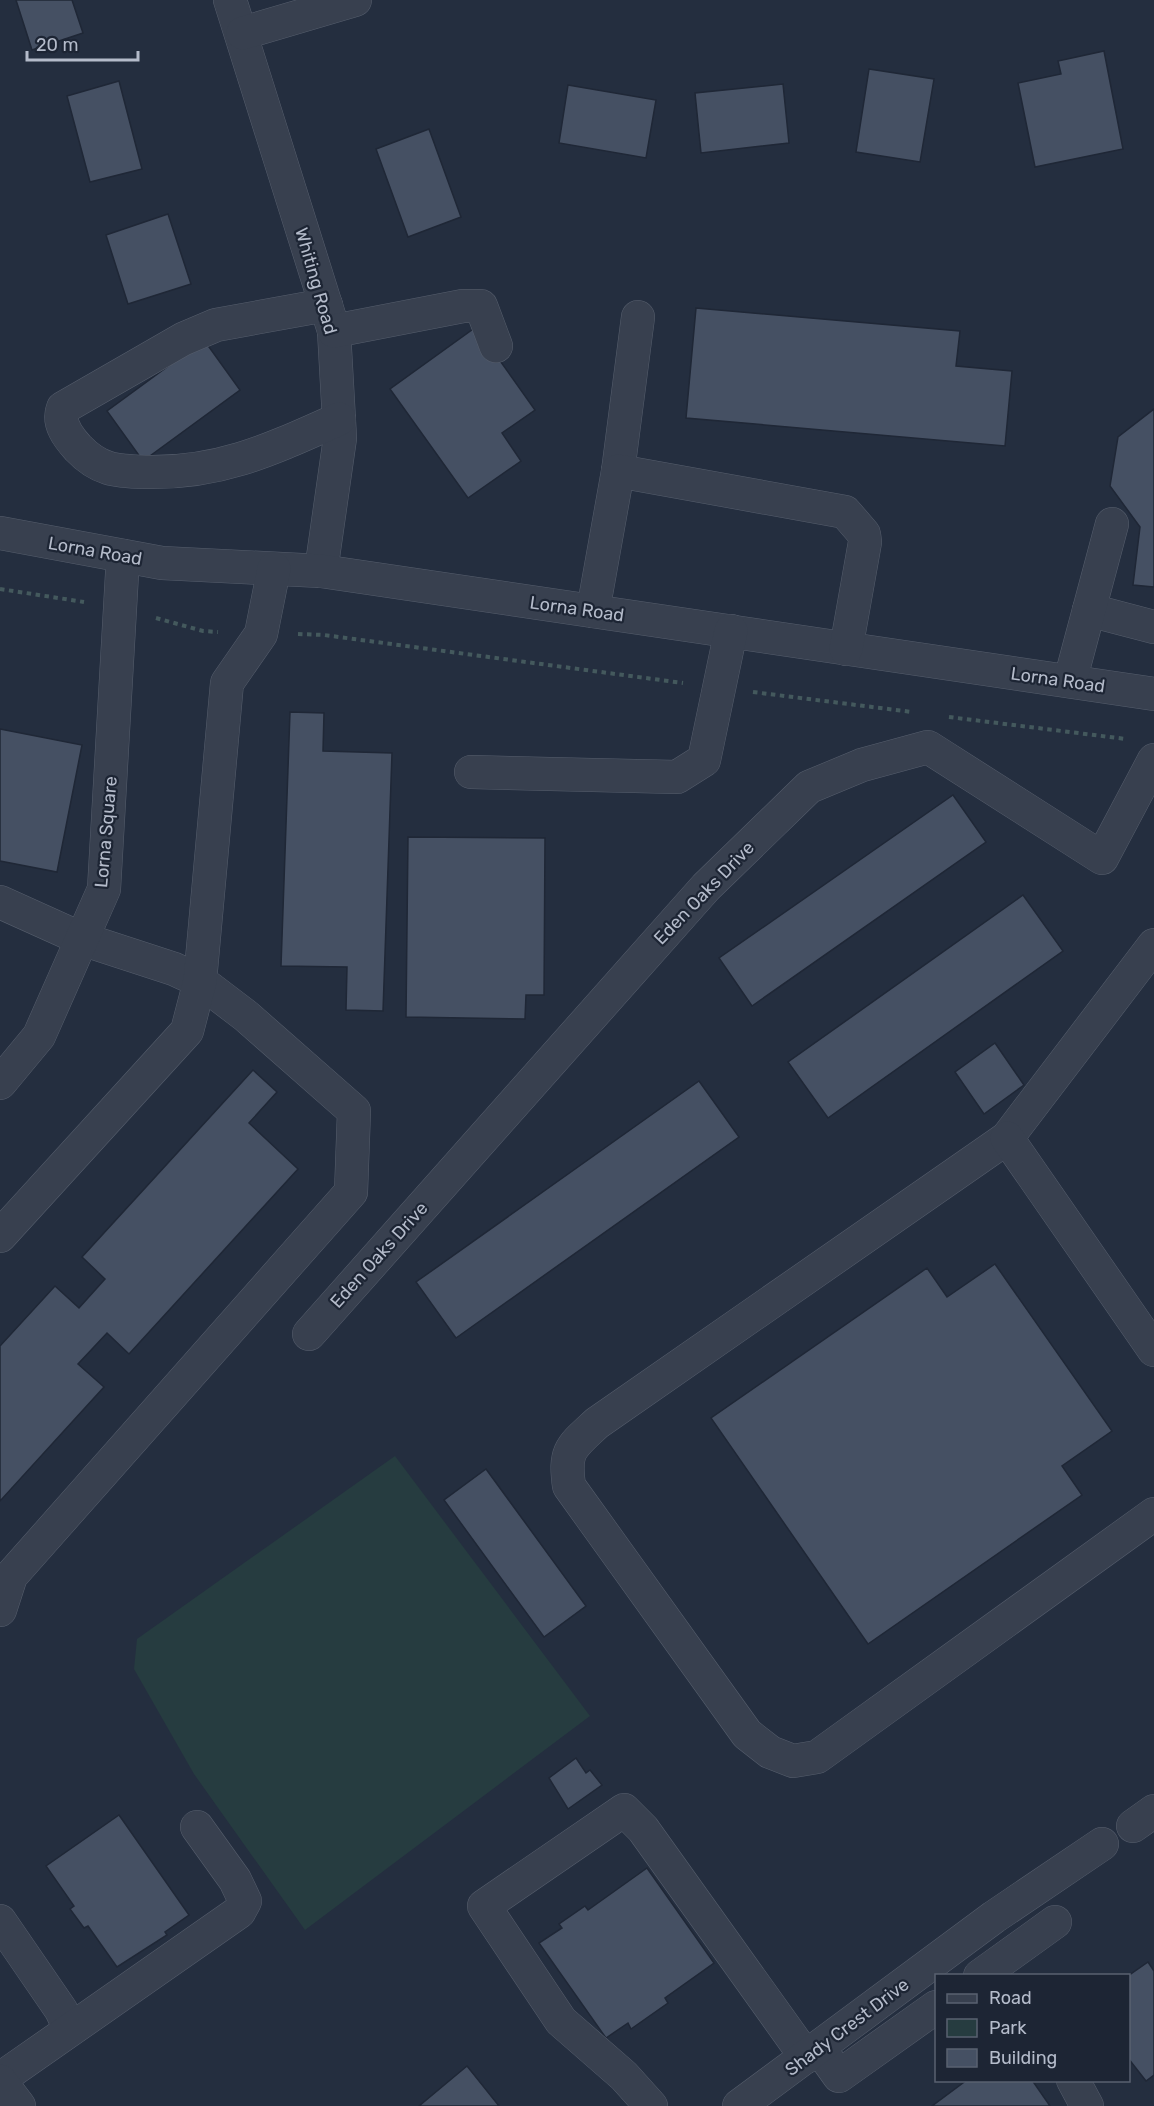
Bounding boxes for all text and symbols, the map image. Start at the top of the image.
scale bar [27,24,138,62]
text: 20 m [36,34,78,56]
street label: Whiting Road [290,225,342,337]
street label: Lorna Road [46,532,144,570]
street label: Lorna Road [528,591,626,627]
street label: Lorna Road [1009,662,1107,698]
street label: Lorna Square [90,775,122,889]
street label: Eden Oaks Drive [649,837,759,949]
street label: Eden Oaks Drive [326,1197,432,1313]
street label: Shady Crest Drive [781,1973,913,2081]
legend [935,1974,1130,2082]
text: Road [989,1987,1032,2009]
text: Park [989,2017,1027,2039]
text: Building [989,2047,1057,2069]

